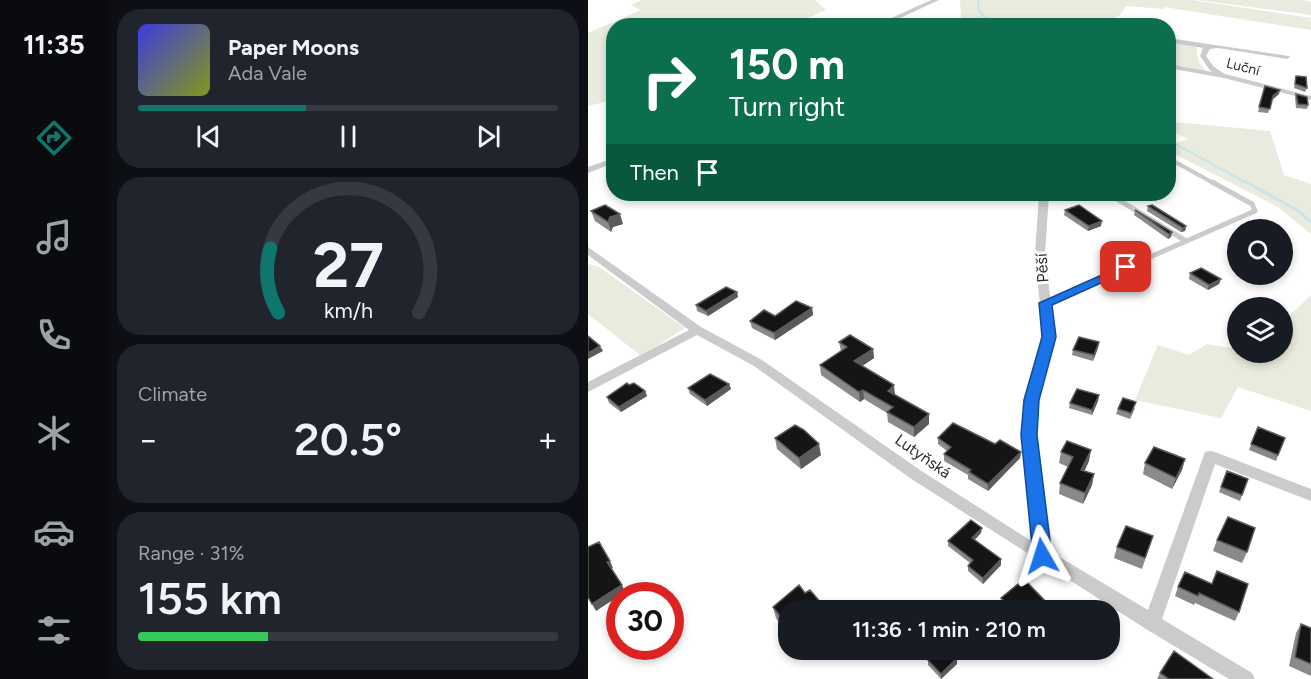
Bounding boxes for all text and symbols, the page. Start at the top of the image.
text: 11:35 [23,28,85,61]
text: Paper Moons [228,34,359,61]
text: 150 m [729,39,845,90]
icon: right [630,42,708,120]
street label: Luční [1225,55,1262,80]
text: Ada Vale [228,61,307,85]
text: Turn right [729,90,845,123]
icon: directions [33,117,75,159]
icon: previous [192,120,225,153]
icon: pause [332,120,365,153]
icon: next [472,120,505,153]
icon: arrive [691,156,724,189]
text: Then [630,159,679,186]
icon: music [33,216,75,258]
map controls [1227,219,1293,363]
button: search [1227,219,1293,285]
text: 27 [313,228,383,303]
pin [1100,241,1151,292]
icon: arrive [1109,250,1142,283]
street label: Pěší [1031,251,1052,283]
button: layers [1227,297,1293,363]
text: km/h [324,298,372,323]
icon: phone [33,314,75,356]
text: Climate [138,382,207,406]
icon: climate [33,412,75,454]
text: 20.5° [294,412,402,466]
text: − [138,420,159,459]
text: + [537,420,558,459]
street label: Lutyňská [891,430,955,482]
icon: car [33,511,75,553]
position arrow [1010,524,1074,588]
text: Range · 31% [138,541,244,565]
text: 155 km [138,571,282,625]
speed limit sign: 30 [606,582,684,660]
icon: filters [33,609,75,651]
text: 11:36 · 1 min · 210 m [852,616,1046,643]

